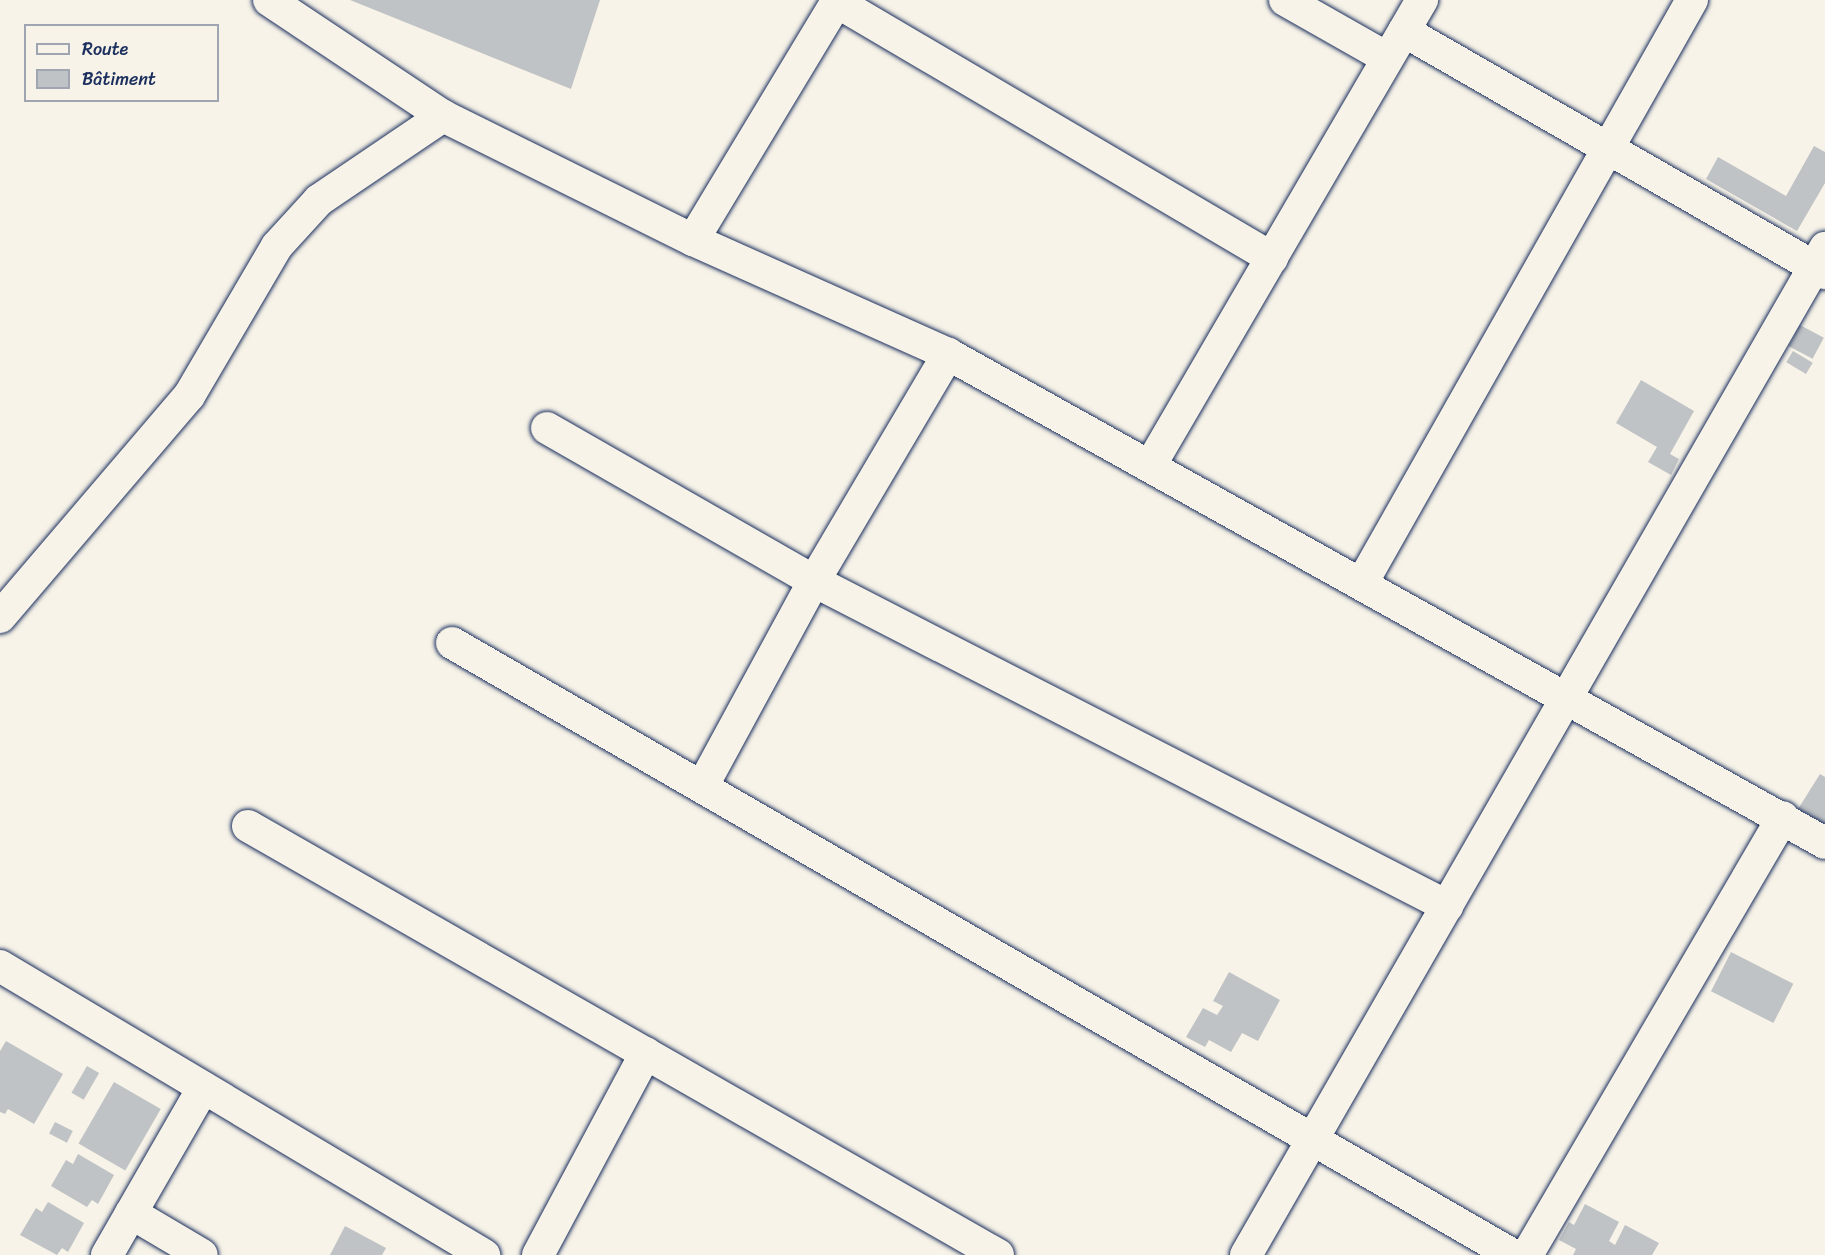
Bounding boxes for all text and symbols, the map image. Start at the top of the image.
legend [24,24,219,102]
text: Route [82,33,128,65]
text: Bâtiment [82,63,156,95]

